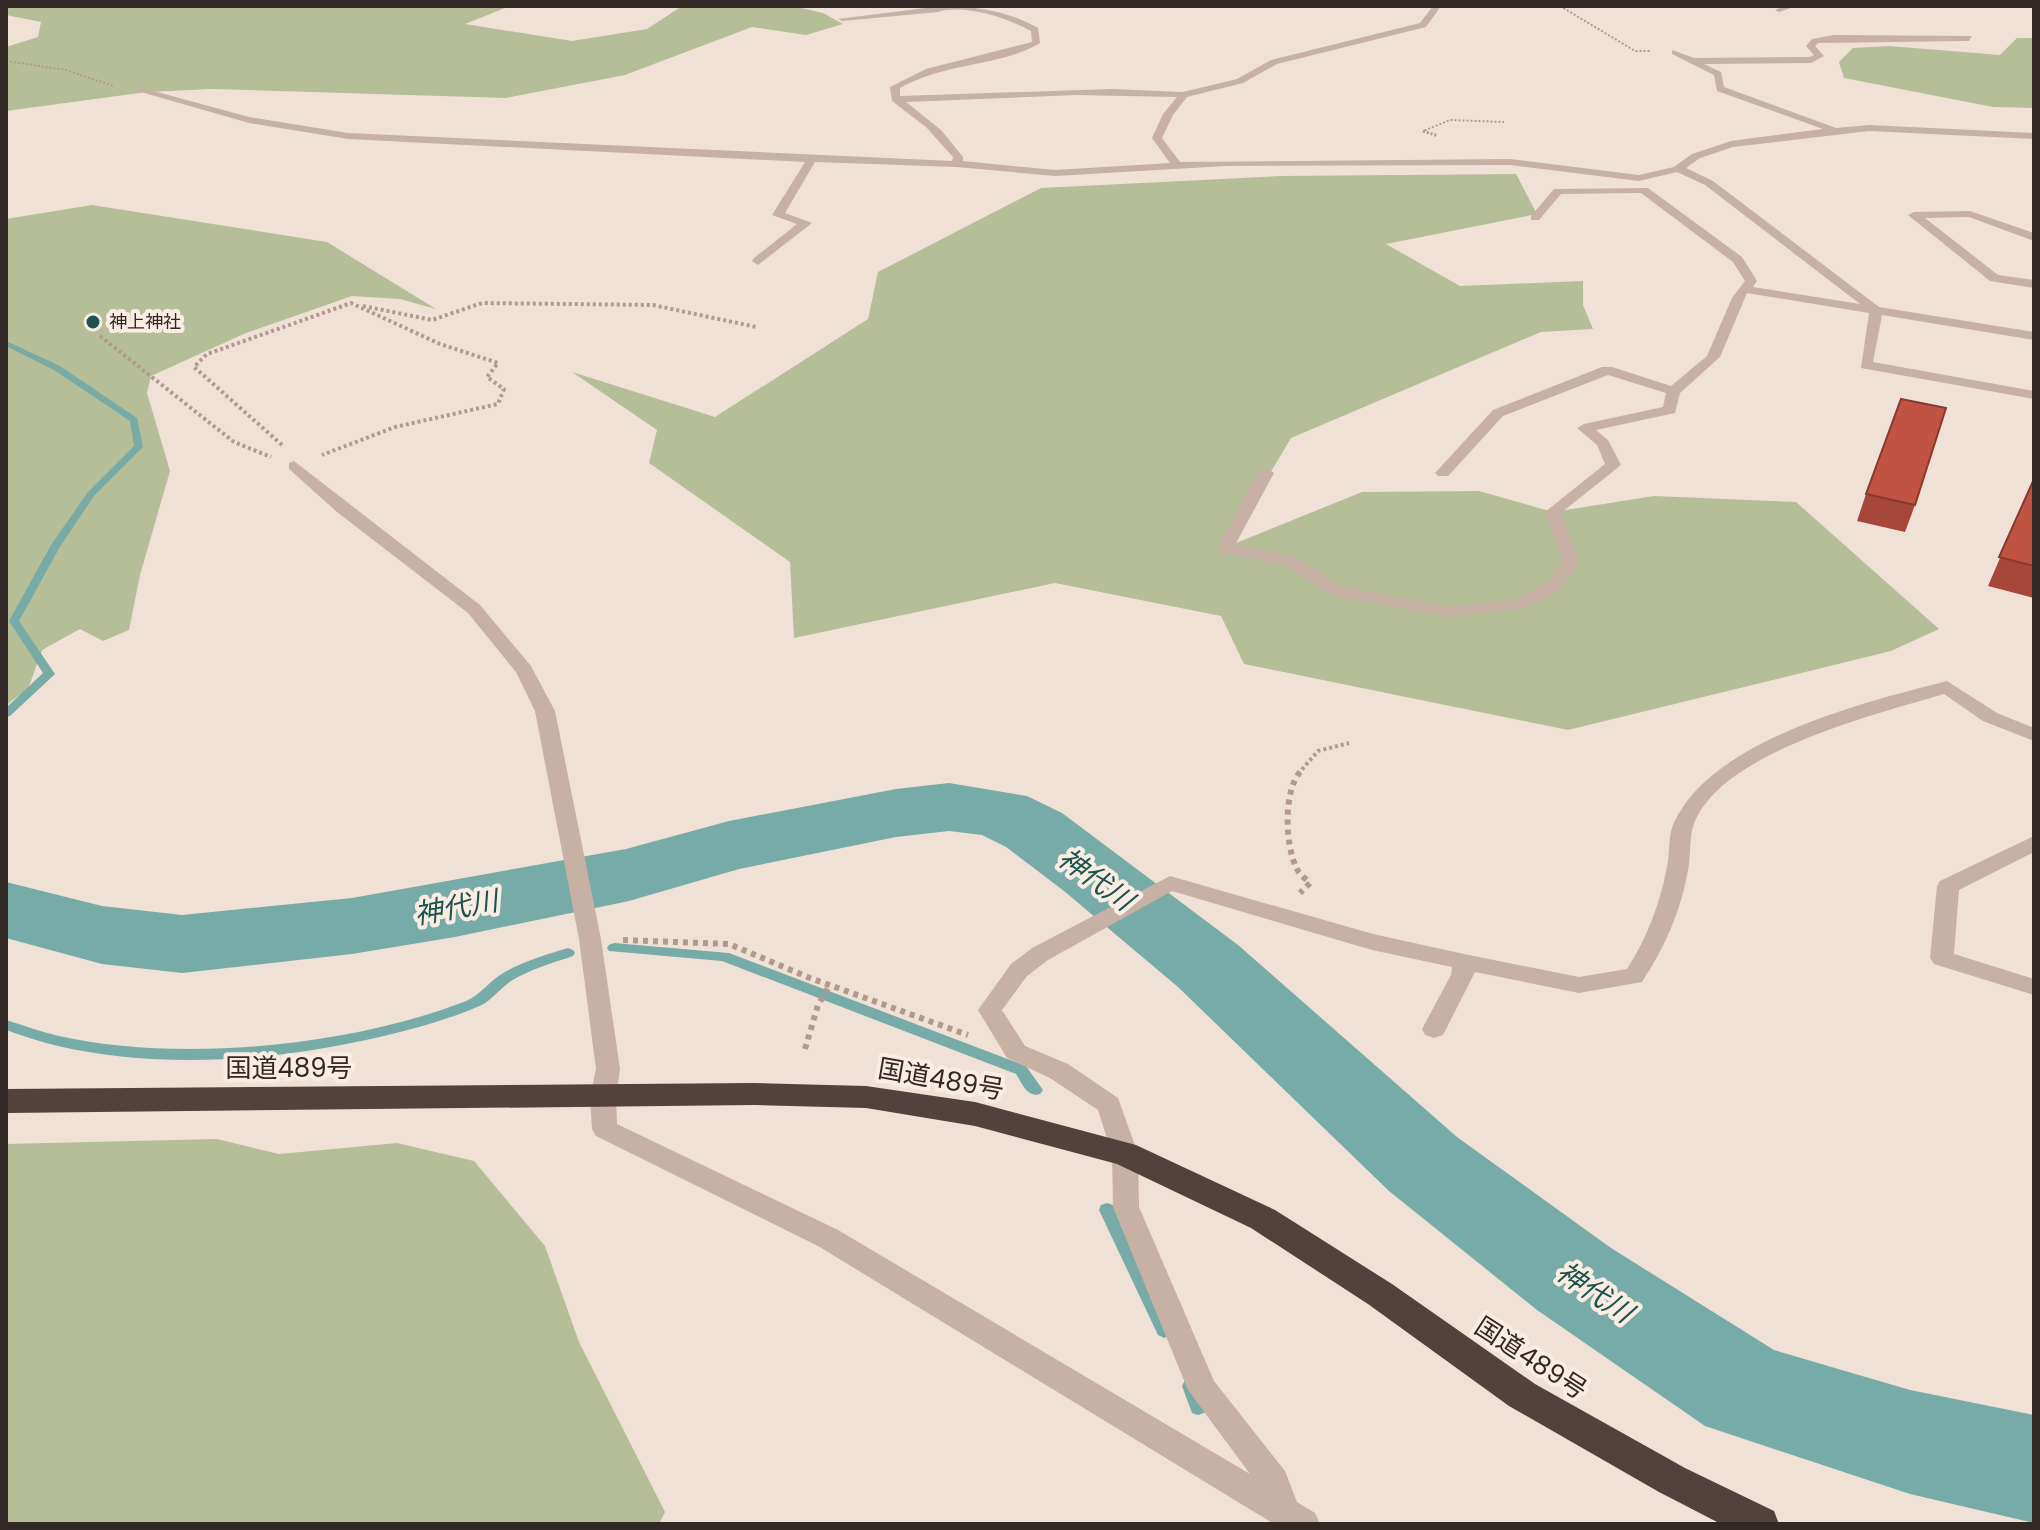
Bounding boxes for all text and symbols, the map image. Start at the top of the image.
place label: 神上神社 [109,309,181,334]
marker: 神上神社 [84,313,102,331]
water label: 神代川 [1050,839,1144,922]
water label: 神代川 [411,880,504,934]
street label: 国道489号 [225,1050,353,1086]
street label: 国道489号 [875,1050,1007,1108]
water label: 神代川 [1549,1253,1643,1334]
street label: 国道489号 [1468,1308,1594,1408]

